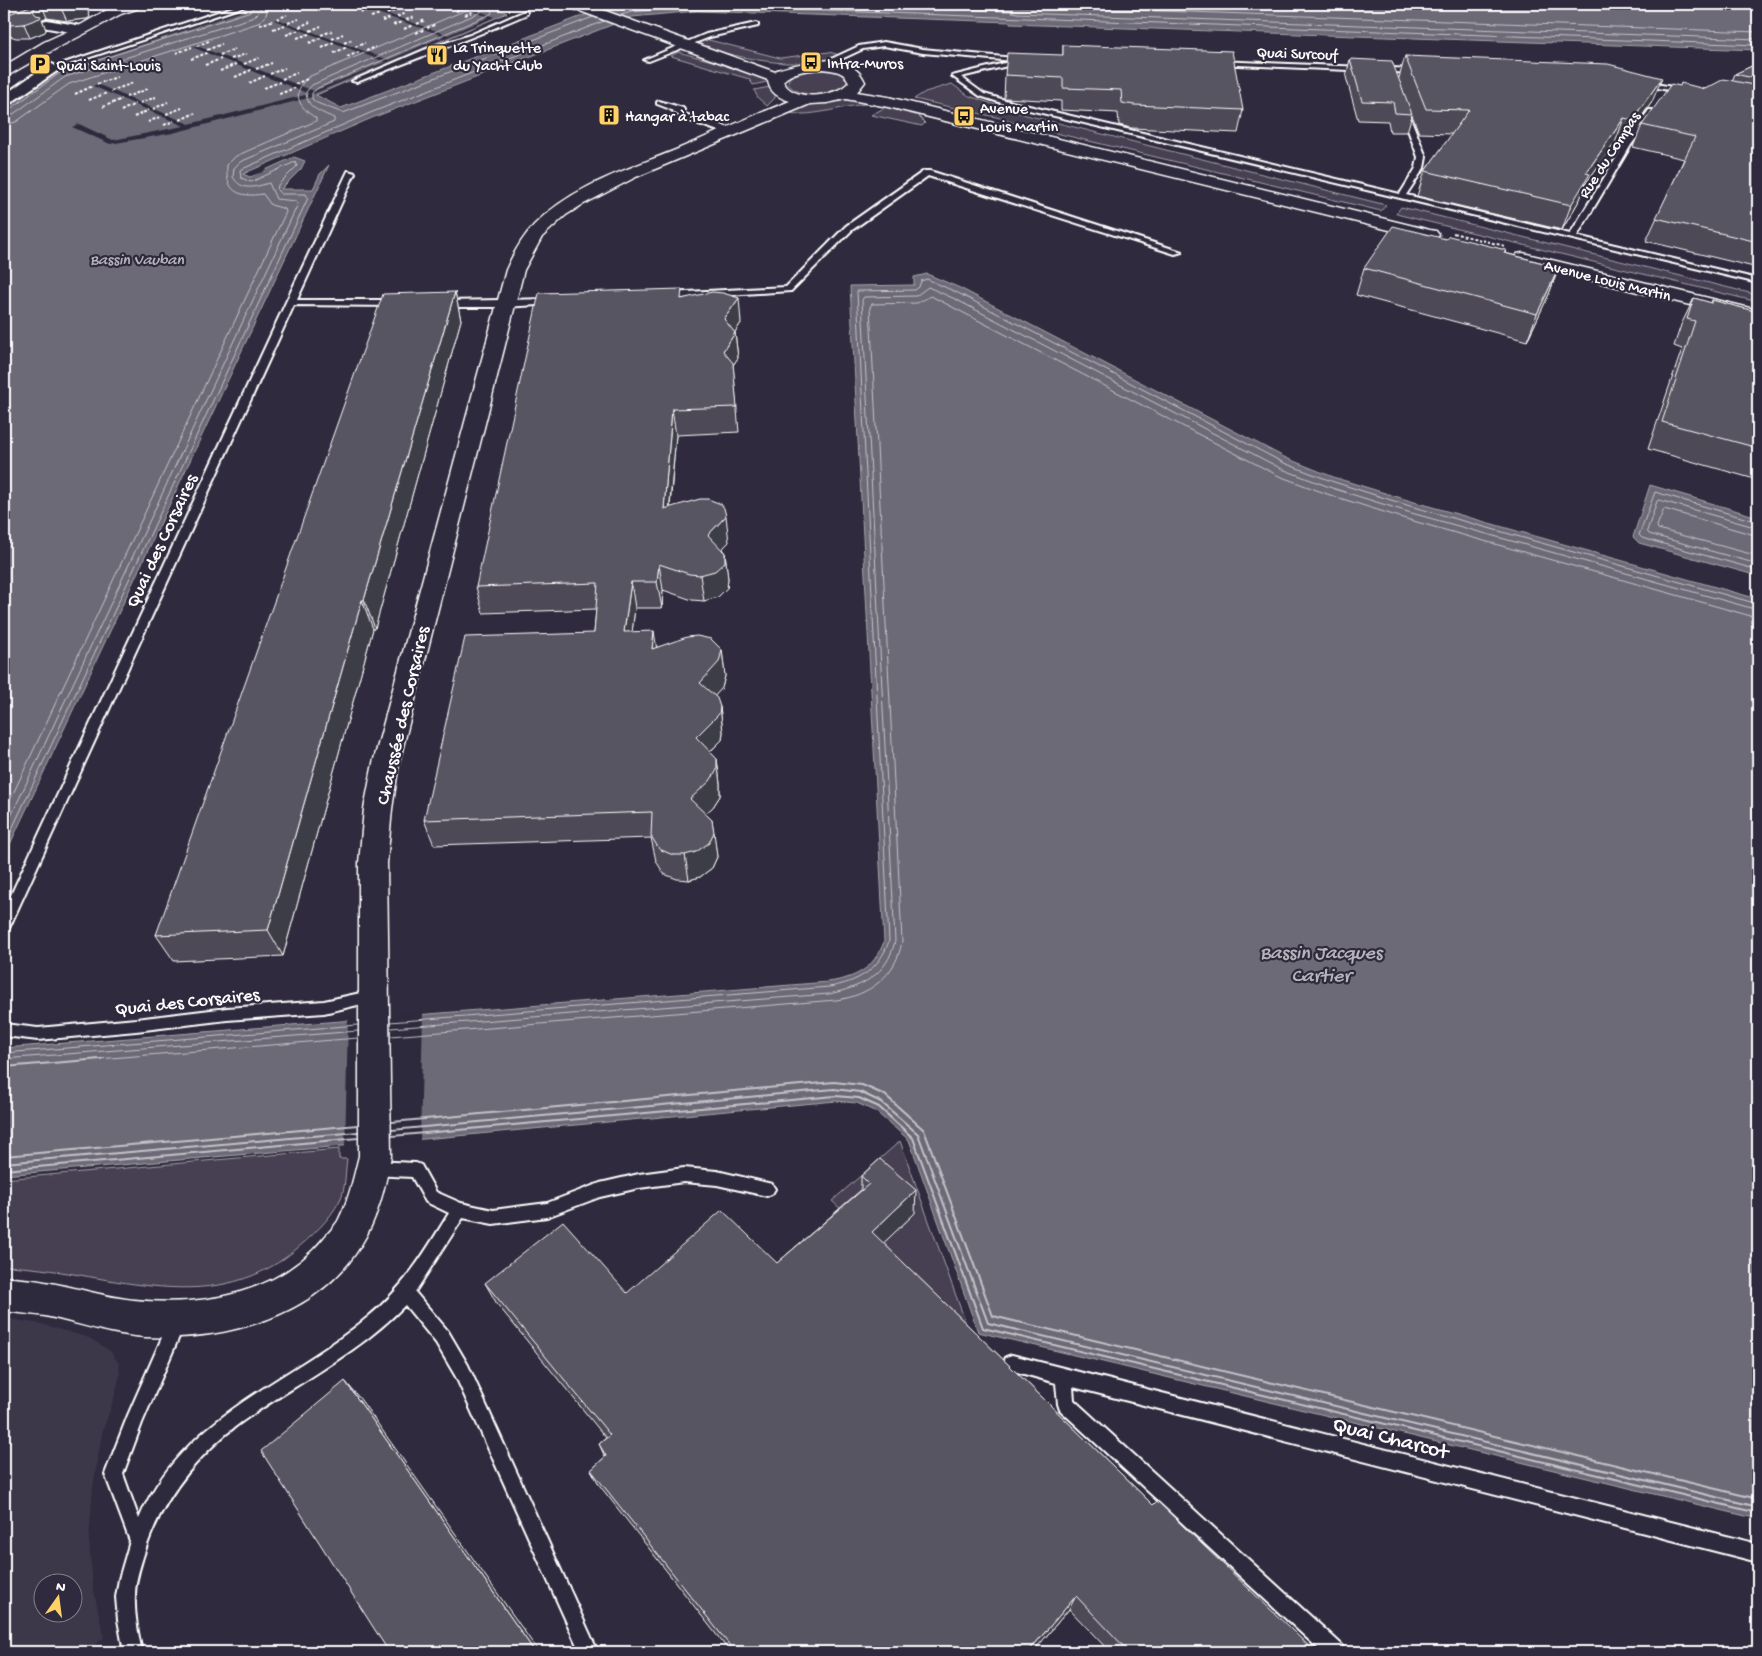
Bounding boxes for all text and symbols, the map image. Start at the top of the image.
place label: La Trinquette du Yacht Club [453,40,543,77]
restaurant icon: La Trinquette du Yacht Club [425,43,449,67]
street label: Quai Surcouf [1256,45,1339,66]
bus stop icon: Intra-Muros [799,50,823,74]
parking icon: Quai Saint-Louis [28,52,52,76]
place label: Intra-Muros [827,56,904,75]
place label: Quai Saint-Louis [56,58,161,77]
place label: Avenue Louis Martin [980,101,1058,138]
building icon: Hangar à tabac [597,103,621,127]
bus stop icon: Avenue Louis Martin [952,104,976,128]
street label: Rue du Compas [1576,108,1647,203]
place label: Hangar à tabac [625,109,729,128]
water label: Bassin Vauban [90,252,184,271]
street label: Avenue Louis Martin [1542,257,1673,307]
street label: Quai des Corsaires [122,470,205,612]
street label: Chaussée des Corsaires [373,623,436,807]
water label: Bassin Jacques Cartier [1260,943,1384,989]
street label: Quai des Corsaires [114,984,262,1023]
street label: Quai Charcot [1329,1413,1453,1467]
north arrow [32,1574,82,1624]
text: N [54,1578,67,1597]

